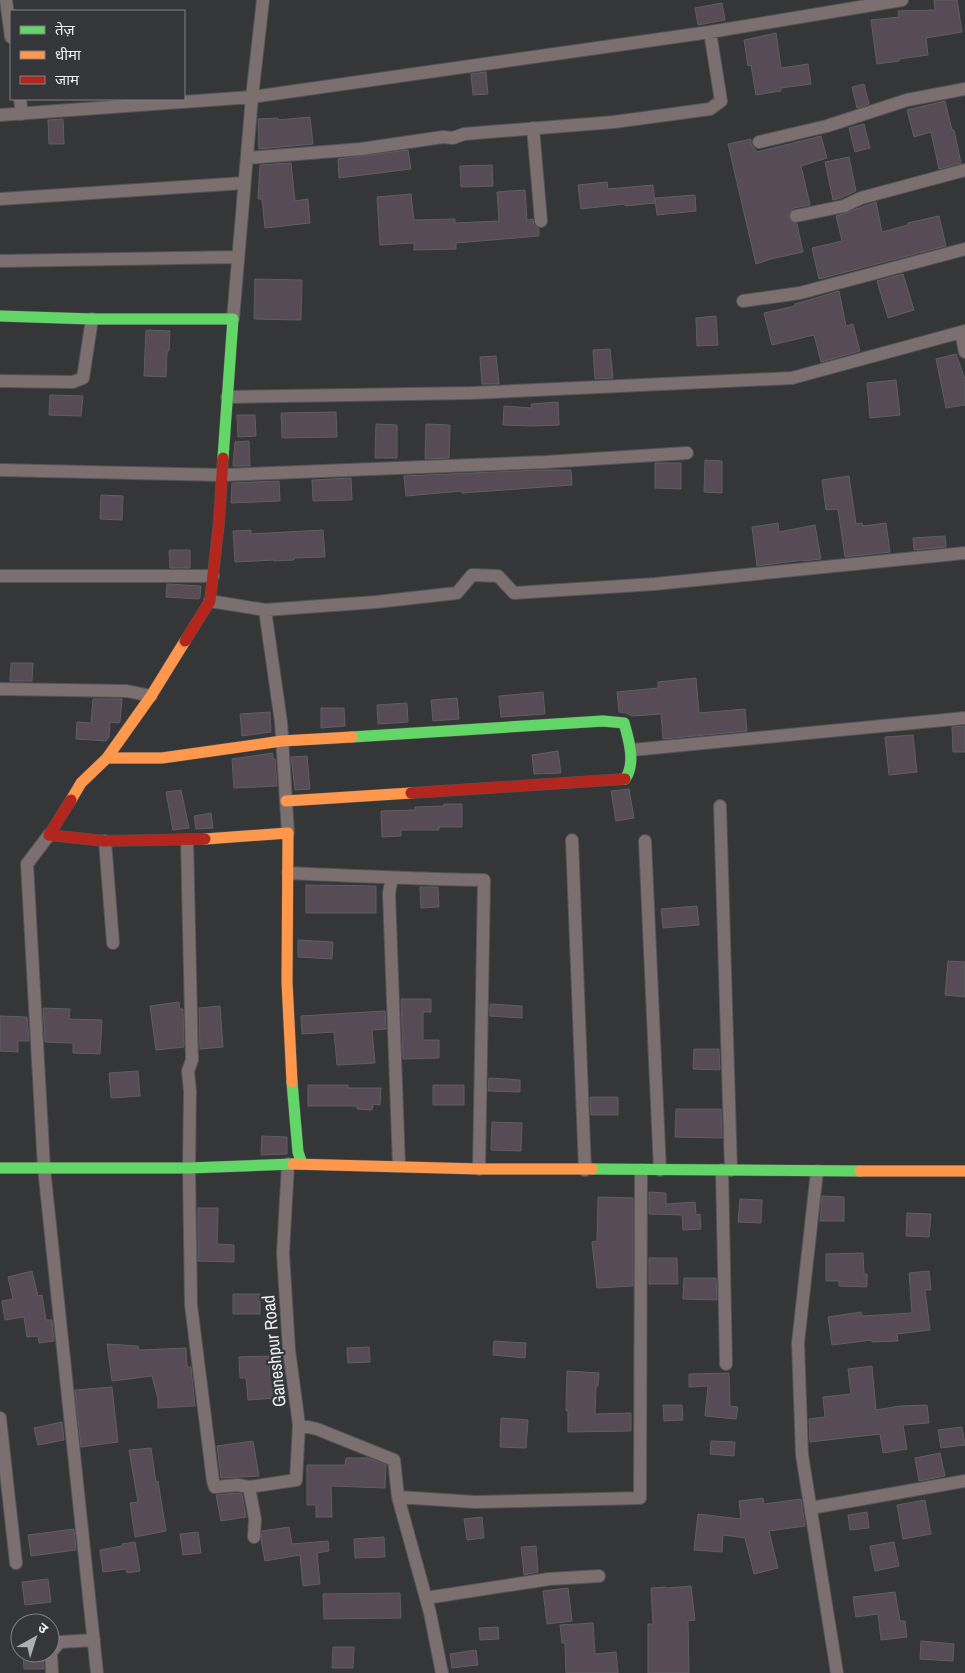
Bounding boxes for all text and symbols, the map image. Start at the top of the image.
legend [10,10,185,100]
text: तेज़ [55,19,76,40]
text: धीमा [55,44,82,65]
text: जाम [55,69,80,90]
street label: Ganeshpur Road [255,1294,292,1408]
north arrow [10,1613,60,1663]
text: उ [34,1618,53,1638]

